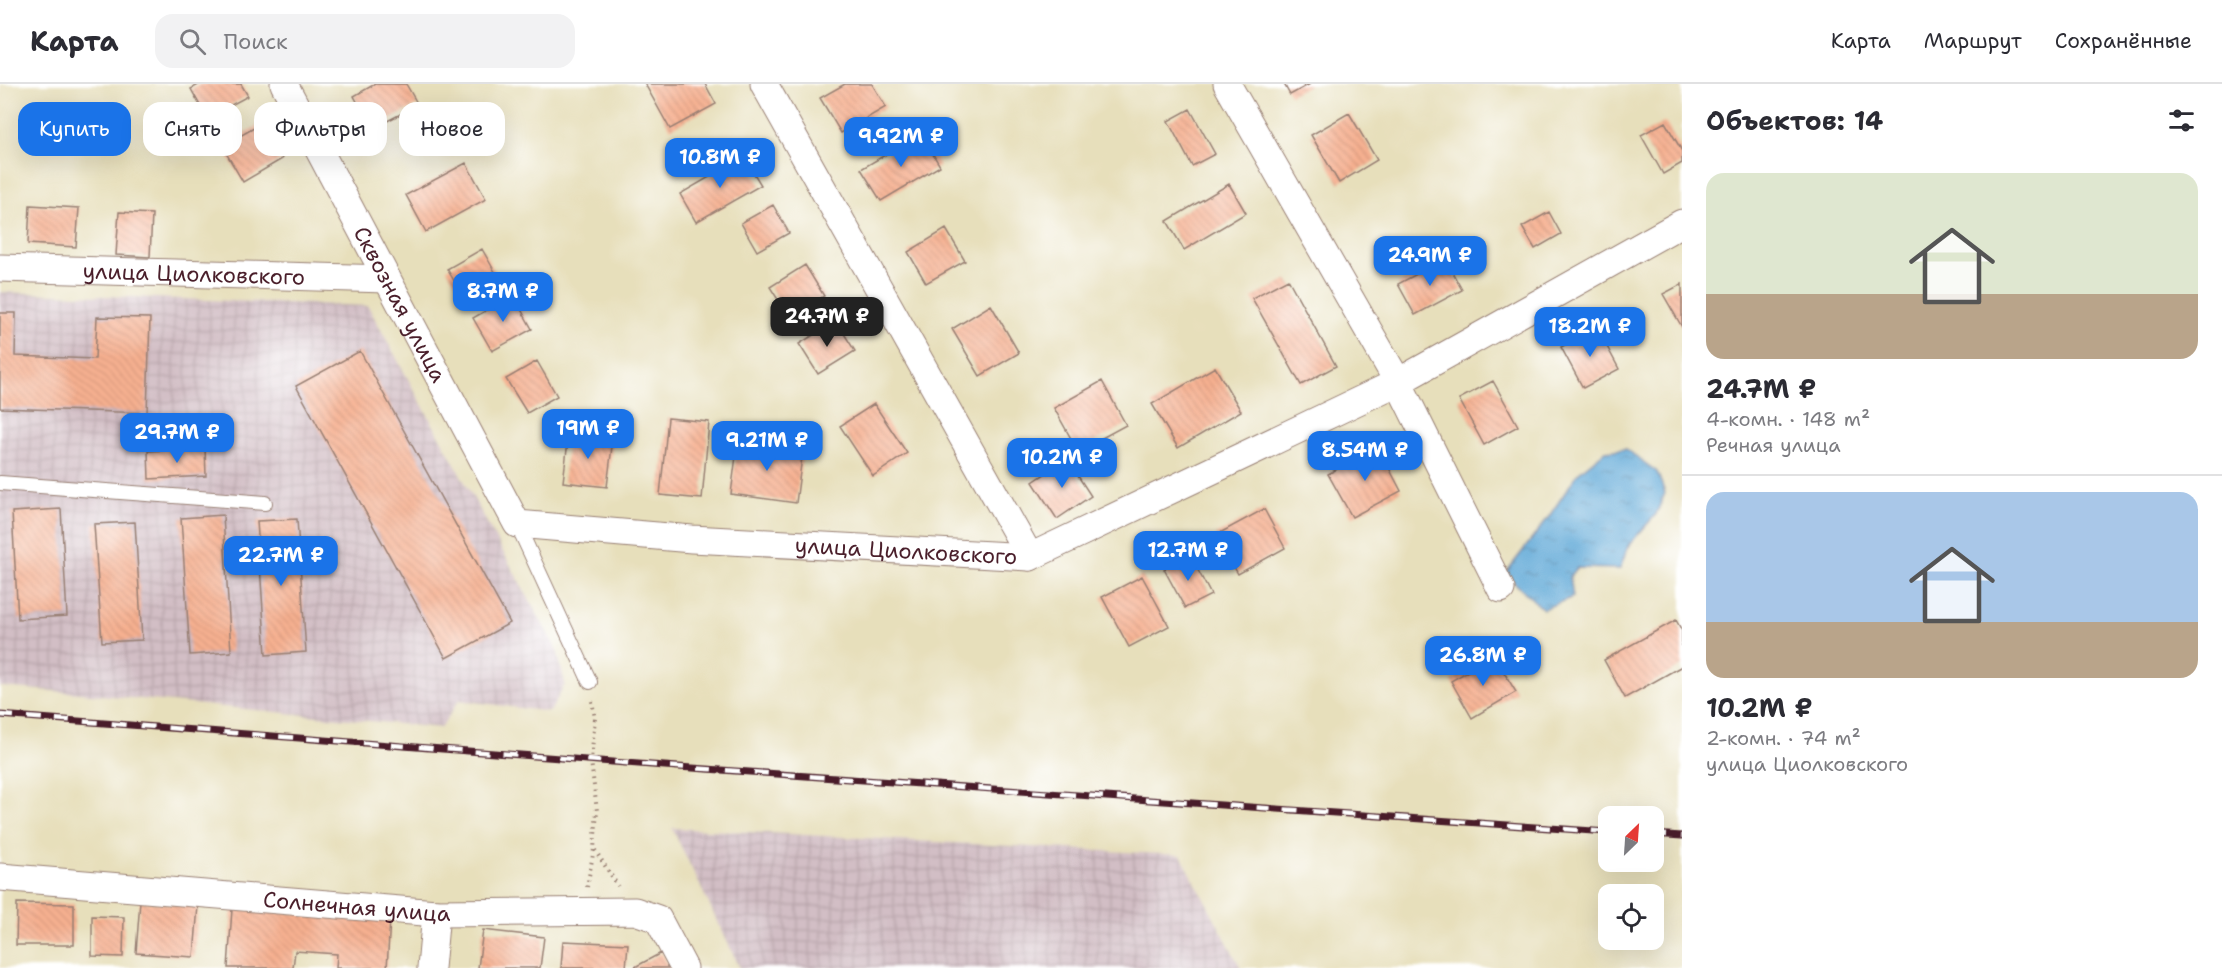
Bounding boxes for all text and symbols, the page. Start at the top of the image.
search box [155,14,575,68]
text: Карта [30,22,119,60]
icon: search [176,25,209,58]
text: Поиск [224,27,288,56]
text: Карта [1831,27,1891,55]
text: Маршрут [1924,27,2022,55]
text: Сохранённые [2055,27,2192,55]
chip: Купить [18,102,131,156]
chip: Снять [143,102,242,156]
chip: Фильтры [254,102,387,156]
chip: Новое [399,102,505,156]
text: Объектов: 14 [1706,103,1883,138]
icon: filters [2165,104,2198,137]
pin: 9.92M ₽ [846,117,956,168]
text: 9.92M ₽ [858,123,944,149]
pin: 10.8M ₽ [665,138,775,189]
text: 10.8M ₽ [679,144,761,170]
icon: home [1898,212,2006,320]
street label: Сквозная улица [347,221,454,388]
pin: 24.9M ₽ [1375,236,1485,287]
text: 24.9M ₽ [1388,242,1472,268]
street label: улица Циолковского [82,256,306,292]
pin: 8.7M ₽ [454,272,552,323]
text: 8.7M ₽ [467,278,539,304]
pin: 24.7M ₽ [772,297,882,348]
text: 24.7M ₽ [785,303,869,329]
pin: 18.2M ₽ [1535,307,1645,358]
text: 18.2M ₽ [1548,313,1632,339]
text: 24.7M ₽ [1706,371,1816,406]
text: 4-комн. · 148 m² [1706,406,1870,432]
pin: 19M ₽ [546,409,630,460]
pin: 29.7M ₽ [122,413,232,464]
text: 19M ₽ [556,415,620,441]
text: 29.7M ₽ [134,419,220,445]
pin: 9.21M ₽ [712,421,822,472]
text: 9.21M ₽ [726,427,808,453]
pin: 8.54M ₽ [1310,431,1420,482]
text: Речная улица [1706,432,1841,458]
text: 8.54M ₽ [1322,437,1408,463]
pin: 10.2M ₽ [1007,438,1117,489]
text: 10.2M ₽ [1021,444,1103,470]
street label: улица Циолковского [794,531,1018,571]
pin: 12.7M ₽ [1133,531,1243,582]
icon: home [1898,531,2006,639]
pin: 22.7M ₽ [226,536,336,587]
text: 12.7M ₽ [1147,537,1229,563]
text: 22.7M ₽ [238,542,324,568]
pin: 26.8M ₽ [1428,636,1538,687]
text: 26.8M ₽ [1439,642,1527,668]
text: 10.2M ₽ [1706,690,1813,725]
text: 2-комн. · 74 m² [1706,725,1861,751]
text: улица Циолковского [1706,751,1908,777]
north arrow [1598,806,1664,872]
map controls [1598,806,1664,950]
button: locate [1598,884,1664,950]
street label: Солнечная улица [262,885,451,928]

